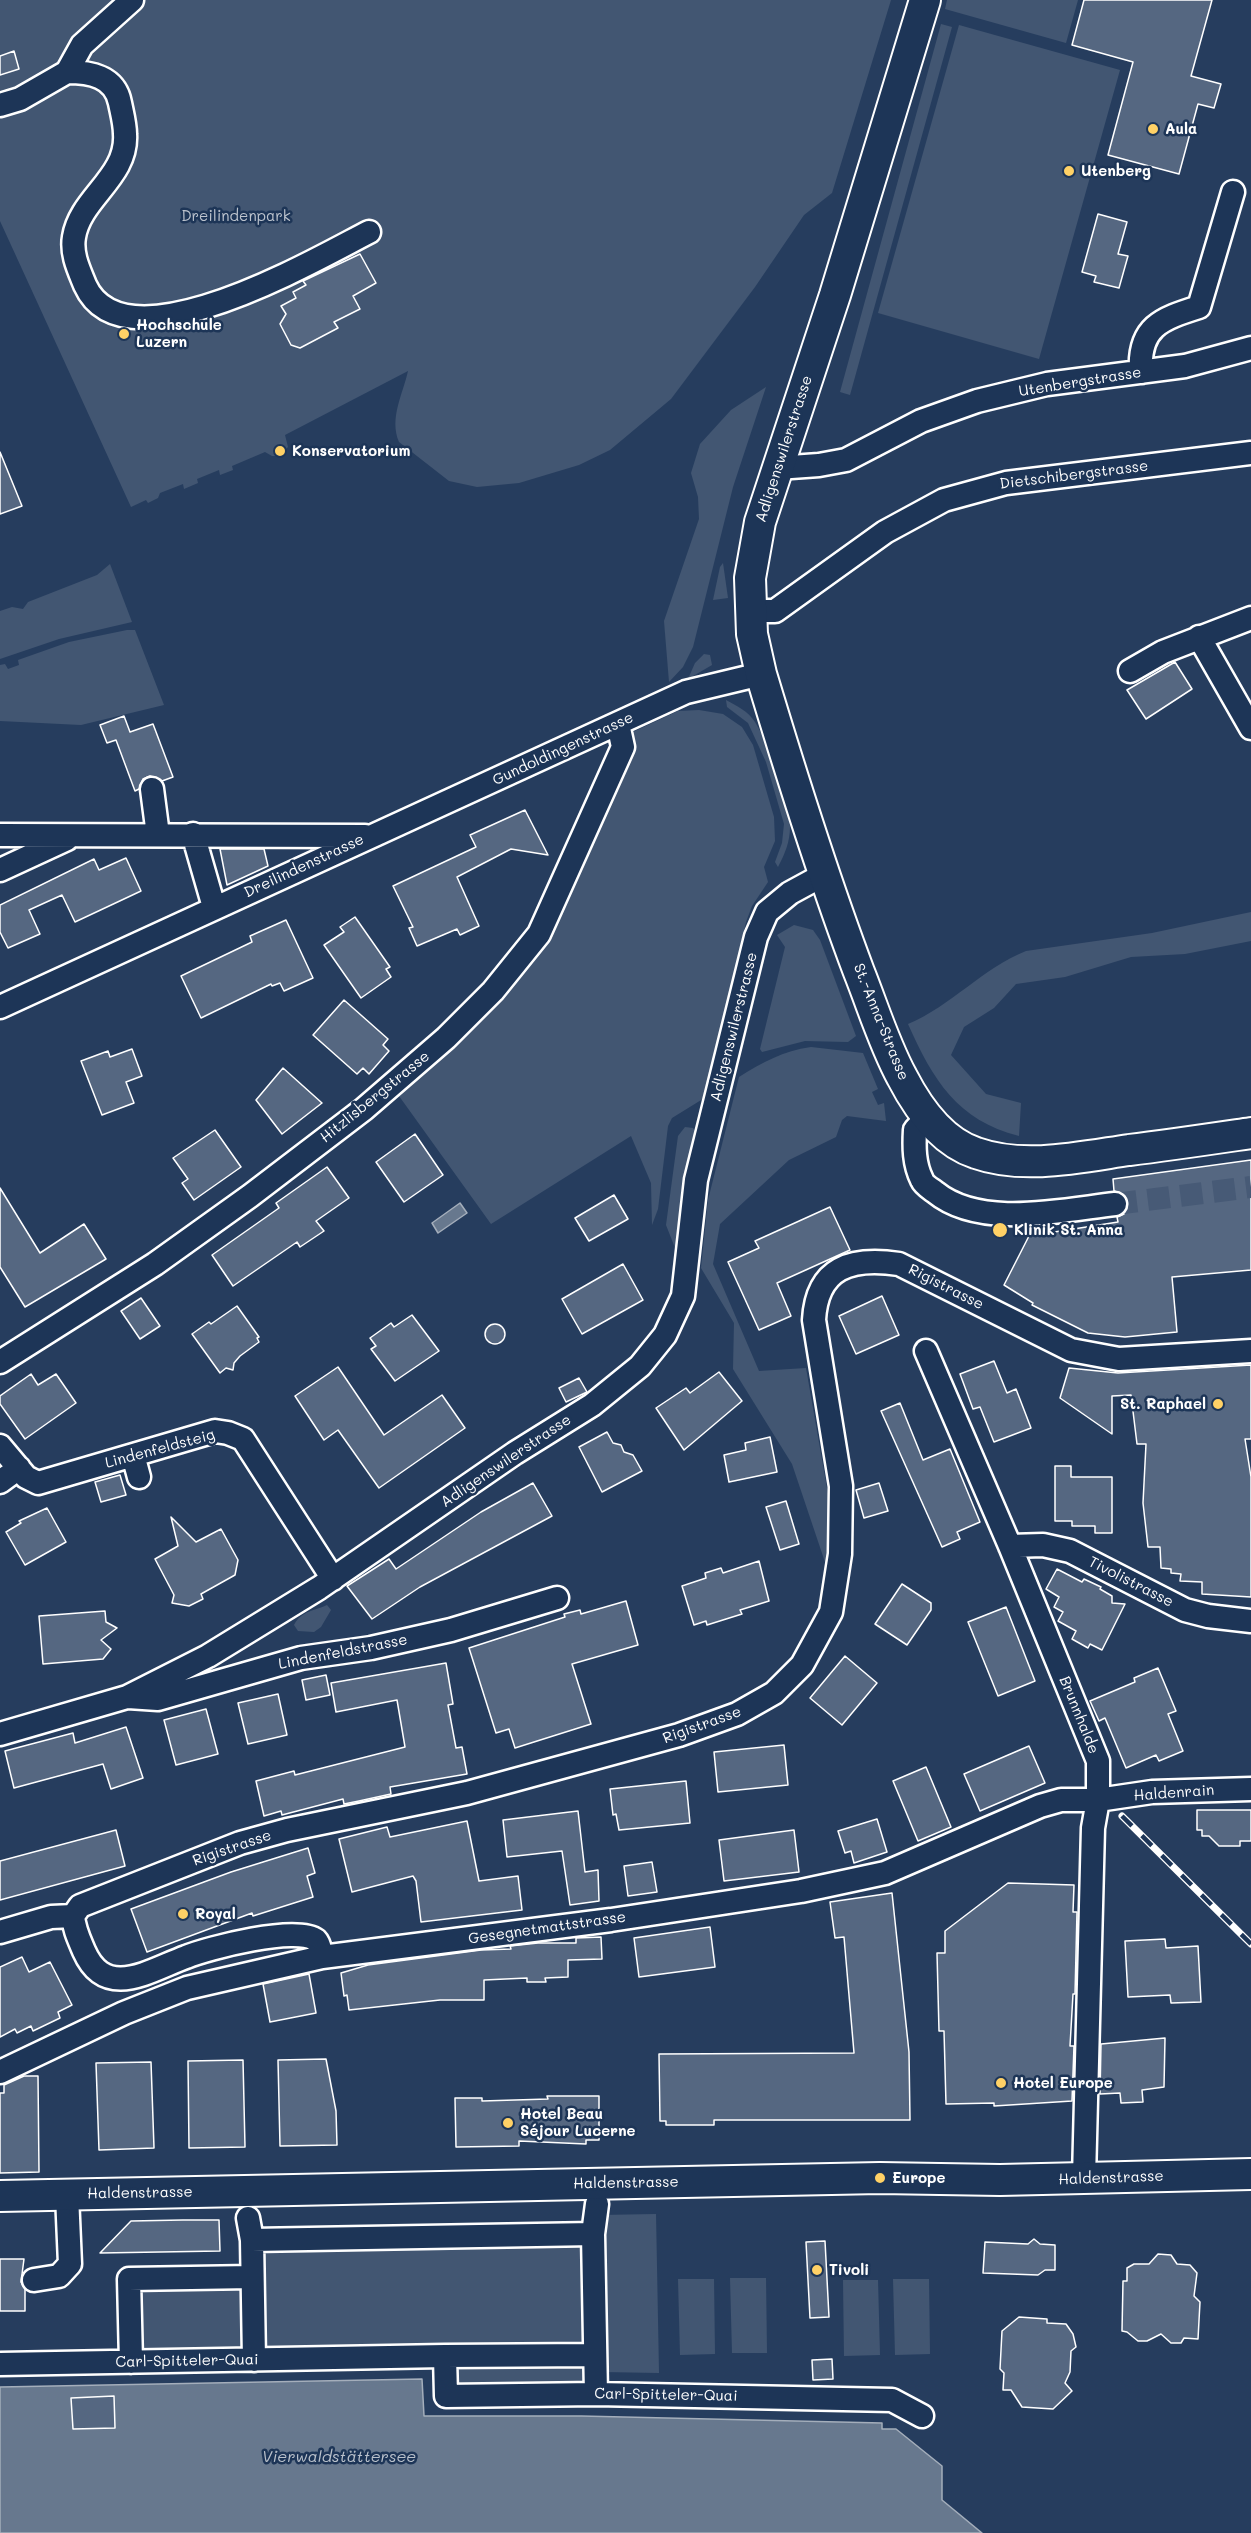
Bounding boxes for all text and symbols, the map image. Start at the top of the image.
place label: Aula [1165,120,1197,138]
marker: Aula [1146,122,1160,136]
place label: Utenberg [1081,162,1151,180]
marker: Utenberg [1062,164,1076,178]
park label: Dreilindenpark [181,207,291,225]
place label: Hochschule Luzern [136,316,222,351]
marker: Hochschule Luzern [117,327,131,341]
street label: Utenbergstrasse [1017,363,1143,401]
street label: Adligenswilerstrasse [752,373,816,525]
place label: Konservatorium [292,442,410,460]
marker: Konservatorium [273,444,287,458]
street label: Dietschibergstrasse [999,457,1149,493]
street label: Gundoldingenstrasse [490,708,636,790]
street label: Dreilindenstrasse [241,830,367,902]
street label: Adligenswilerstrasse [707,950,761,1104]
street label: St.-Anna-Strasse [849,961,913,1083]
street label: Hitzlisbergstrasse [317,1047,433,1147]
marker: Klinik St. Anna [991,1221,1009,1239]
place label: Klinik St. Anna [1014,1221,1123,1239]
street label: Rigistrasse [905,1260,987,1314]
place label: St. Raphael [1120,1395,1206,1413]
marker: St. Raphael [1211,1397,1225,1411]
street label: Adligenswilerstrasse [437,1411,575,1511]
street label: Lindenfeldsteig [103,1426,217,1472]
street label: Tivolistrasse [1086,1553,1176,1611]
street label: Lindenfeldstrasse [277,1631,409,1673]
street label: Brunnhalde [1055,1674,1103,1756]
street label: Rigistrasse [660,1702,744,1748]
street label: Haldenrain [1133,1781,1215,1805]
street label: Rigistrasse [190,1826,274,1870]
place label: Royal [195,1905,236,1923]
marker: Royal [176,1907,190,1921]
street label: Gesegnetmattstrasse [467,1908,627,1948]
place label: Hotel Europe [1013,2074,1113,2092]
marker: Hotel Europe [994,2076,1008,2090]
place label: Hotel Beau Séjour Lucerne [520,2105,635,2140]
marker: Hotel Beau Séjour Lucerne [501,2116,515,2130]
street label: Haldenstrasse [1058,2167,1164,2189]
place label: Europe [892,2169,946,2187]
marker: Europe [873,2171,887,2185]
street label: Haldenstrasse [573,2173,679,2193]
street label: Haldenstrasse [87,2183,193,2203]
place label: Tivoli [829,2261,869,2279]
marker: Tivoli [810,2263,824,2277]
street label: Carl-Spitteler-Quai [115,2351,259,2371]
street label: Carl-Spitteler-Quai [594,2385,738,2405]
water label: Vierwaldstättersee [262,2447,416,2467]

